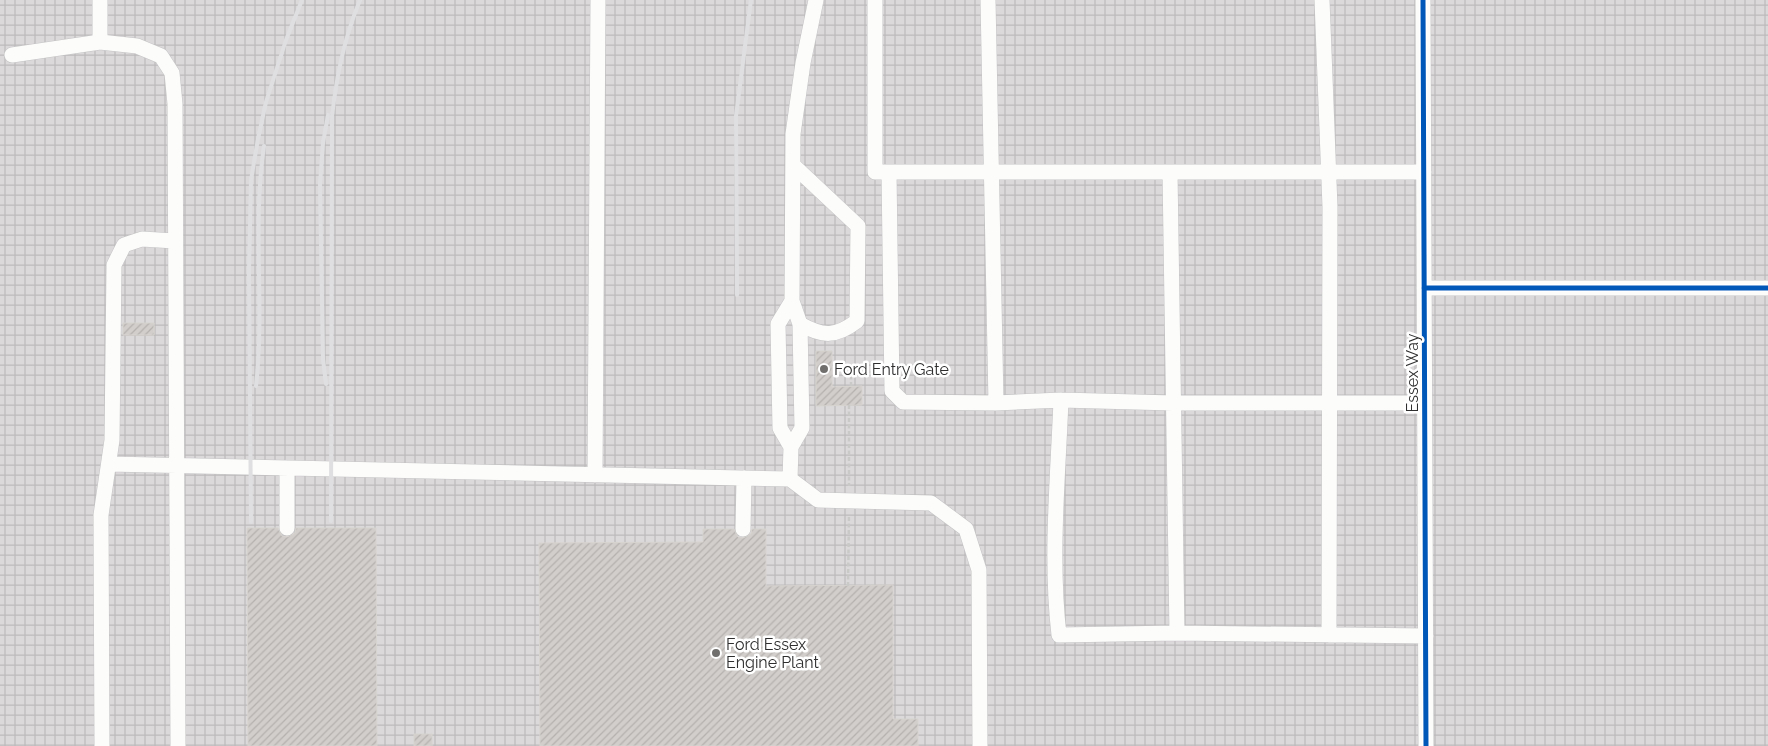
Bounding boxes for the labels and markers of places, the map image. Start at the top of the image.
place label: Ford Entry Gate [834,360,949,379]
marker: Ford Entry Gate [818,363,830,375]
place label: Ford Essex Engine Plant [726,635,819,672]
marker: Ford Essex Engine Plant [710,647,722,659]

